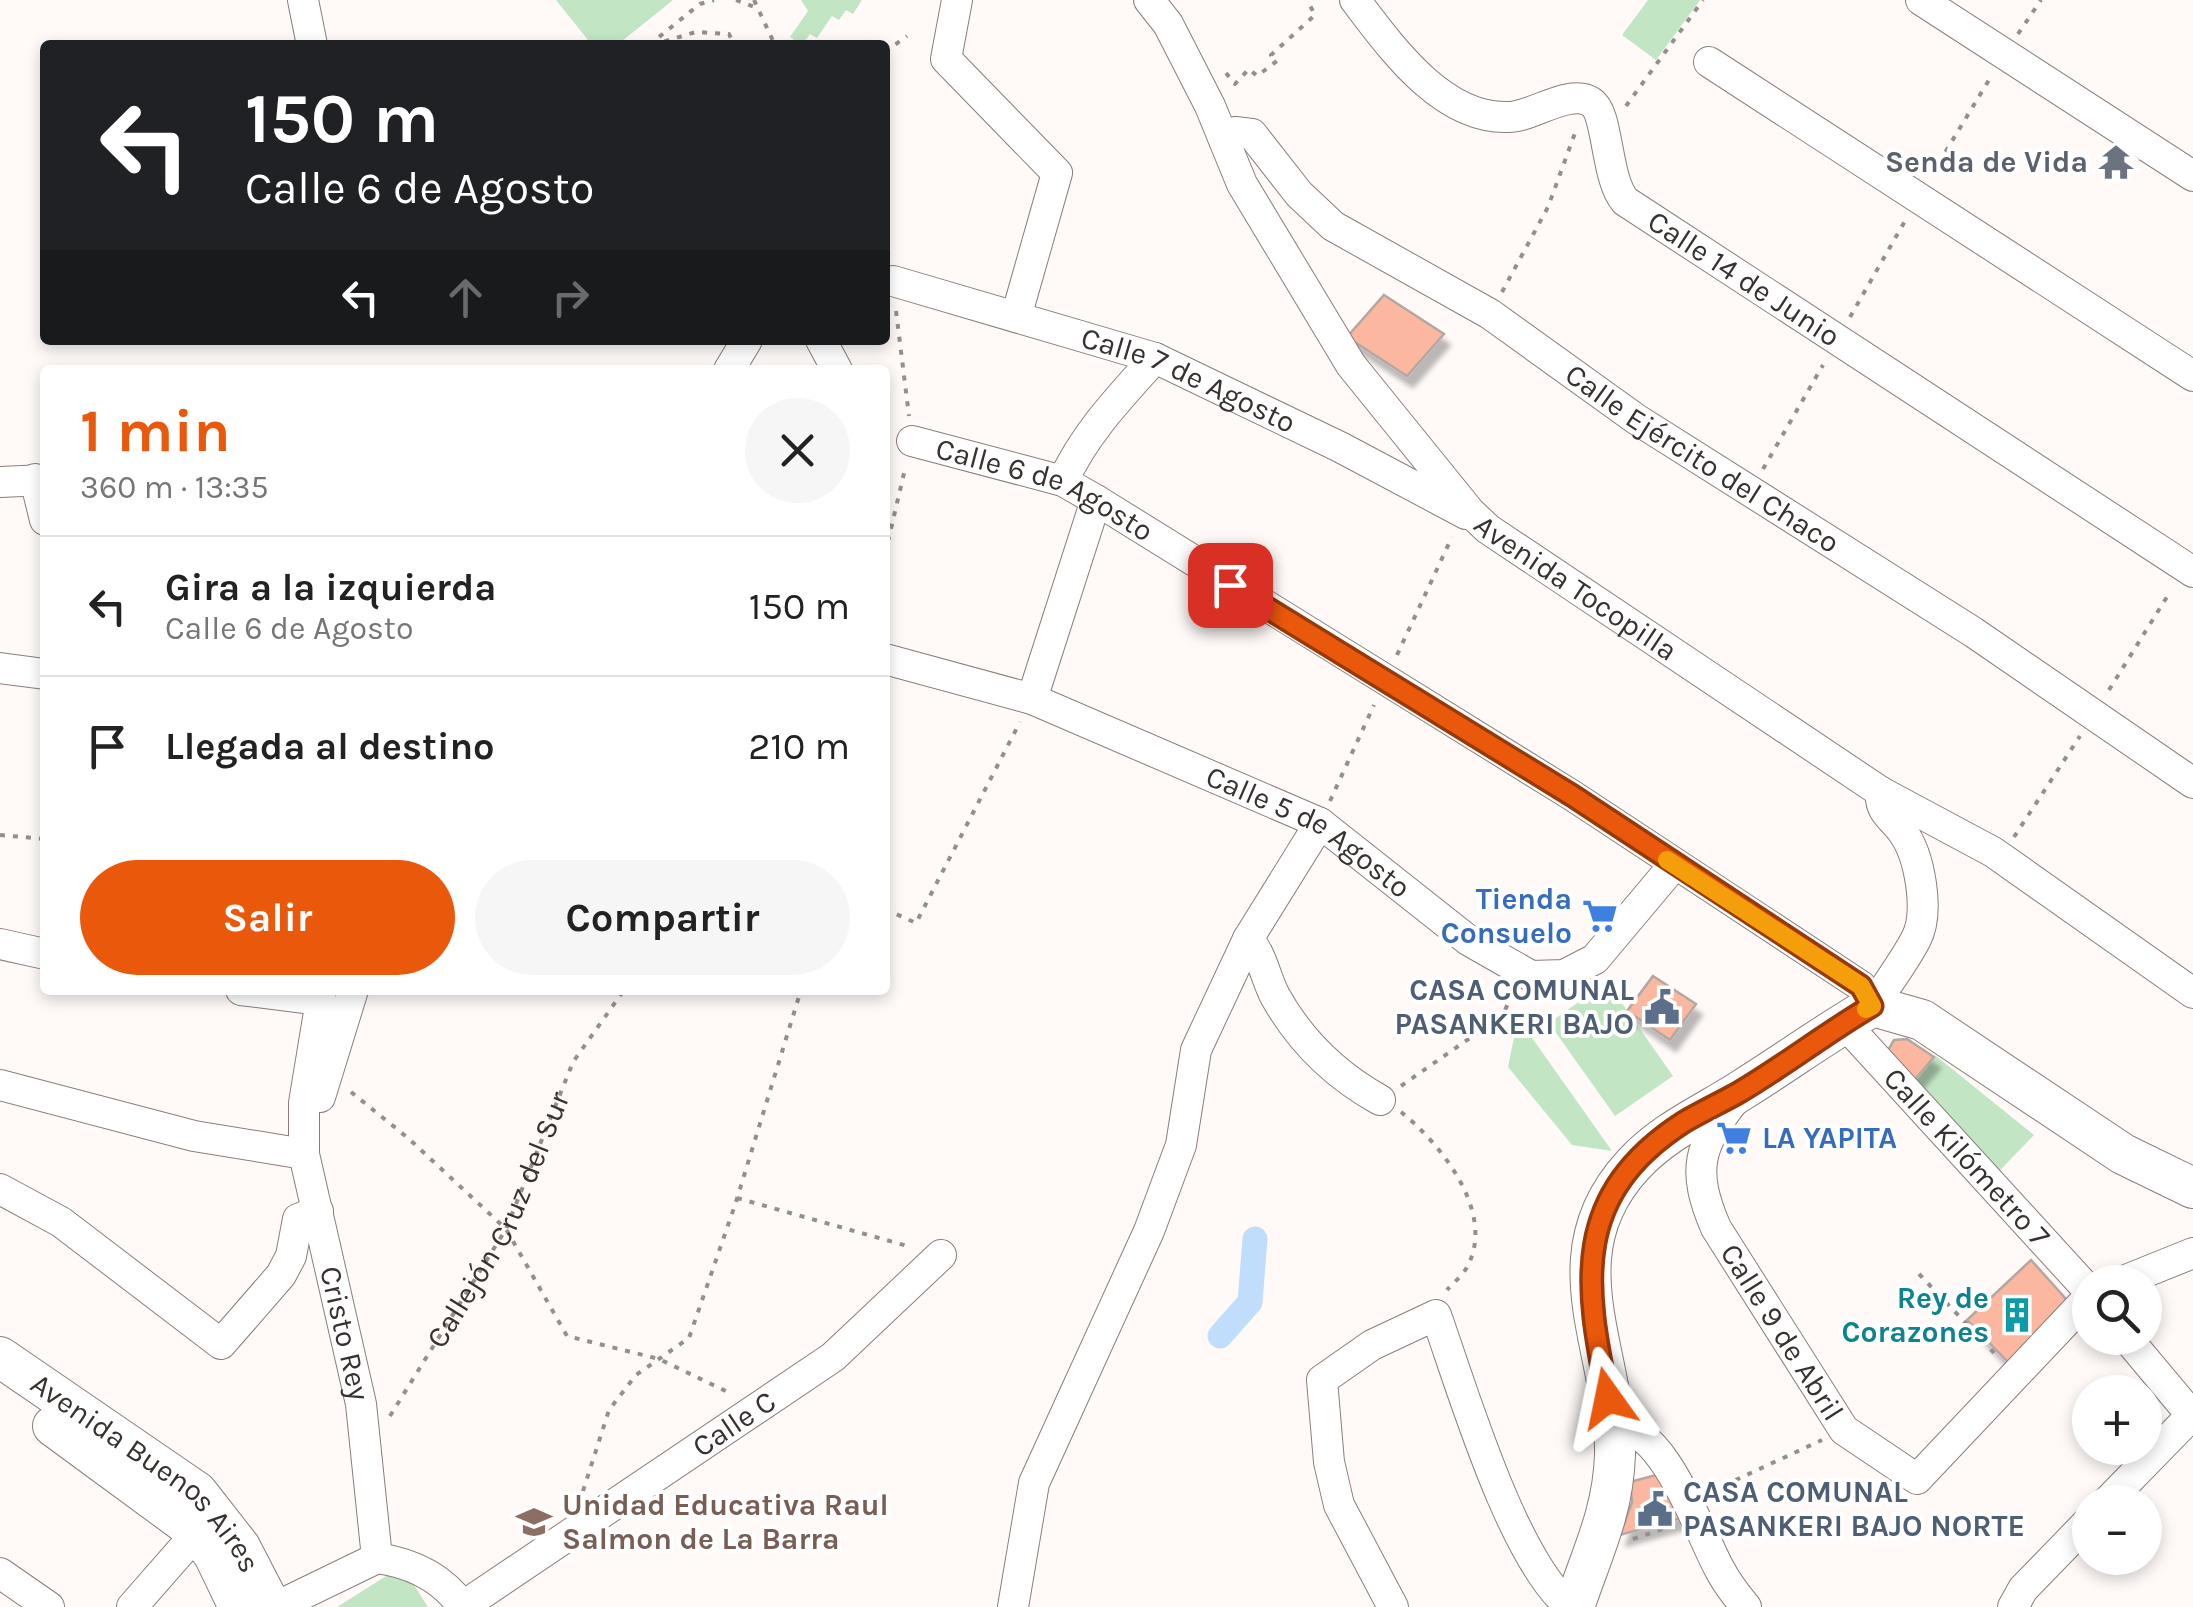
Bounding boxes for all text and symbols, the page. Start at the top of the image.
text: 150 m [245,78,439,160]
icon: left [80,80,210,210]
temple icon: Senda de Vida [2097,143,2135,181]
place label: Senda de Vida [1885,144,2088,180]
text: Calle 6 de Agosto [245,162,594,214]
street label: Calle 14 de Junio [1641,203,1847,355]
icon: left [333,270,388,325]
icon: ahead [438,270,493,325]
icon: right [543,270,598,325]
street label: Calle 7 de Agosto [1077,319,1301,441]
street label: Calle Ejército del Chaco [1558,356,1846,561]
text: 1 min [80,396,231,466]
button: close [745,398,850,503]
street label: Calle 6 de Agosto [932,430,1160,549]
text: 360 m · 13:35 [80,469,268,506]
street label: Avenida Tocopilla [1467,507,1684,669]
pin [1188,543,1273,628]
icon: arrive [1203,558,1258,613]
text: Gira a la izquierda [165,565,497,610]
icon: left [80,579,135,634]
text: 150 m [749,584,850,629]
text: Calle 6 de Agosto [165,610,413,647]
icon: arrive [80,719,135,774]
text: Llegada al destino [165,724,495,769]
text: 210 m [748,724,850,769]
street label: Calle 5 de Agosto [1201,758,1418,906]
button: Salir [80,860,455,975]
button: Compartir [475,860,850,975]
place label: Tienda Consuelo [1441,881,1572,951]
supermarket icon: Tienda Consuelo [1581,897,1619,935]
place label: CASA COMUNAL PASANKERI BAJO [1394,972,1634,1042]
public building icon: CASA COMUNAL PASANKERI BAJO [1643,988,1681,1026]
street label: Calle Kilómetro 7 [1876,1060,2058,1254]
street label: Callejón Cruz del Sur [419,1086,577,1354]
supermarket icon: LA YAPITA [1715,1119,1753,1157]
place label: LA YAPITA [1762,1120,1897,1156]
street label: Calle 9 de Abril [1713,1237,1851,1427]
street label: Cristo Rey [312,1263,378,1404]
map controls [2072,1265,2162,1575]
button: search [2072,1265,2162,1355]
place label: Rey de Corazones [1841,1280,1989,1350]
building icon: Rey de Corazones [1998,1296,2036,1334]
position arrow [1556,1346,1660,1450]
street label: Avenida Buenos Aires [24,1365,268,1578]
button: + [2072,1375,2162,1465]
street label: Calle C [686,1383,782,1465]
place label: CASA COMUNAL PASANKERI BAJO NORTE [1683,1474,2025,1544]
button: − [2072,1485,2162,1575]
place label: Unidad Educativa Raul Salmon de La Barra [562,1487,889,1557]
public building icon: CASA COMUNAL PASANKERI BAJO NORTE [1636,1490,1674,1528]
school or university icon: Unidad Educativa Raul Salmon de La Barra [515,1503,553,1541]

